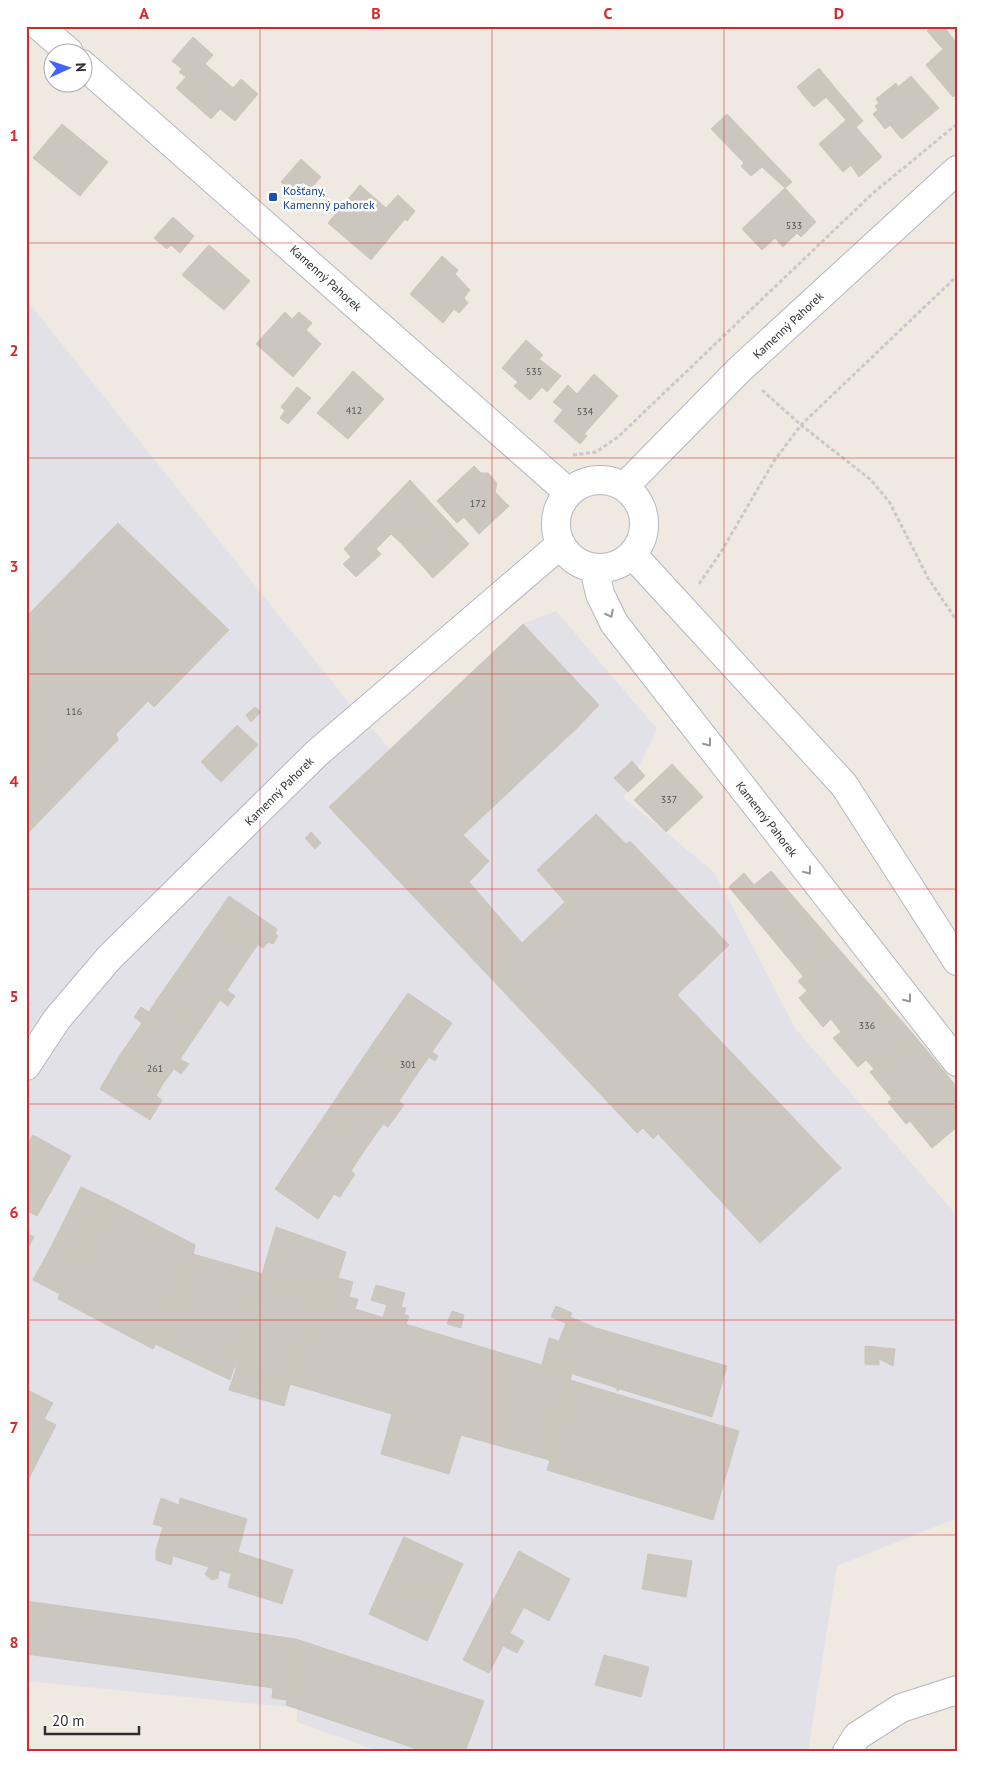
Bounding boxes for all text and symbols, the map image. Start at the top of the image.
text: A [139,3,149,23]
text: B [371,3,381,23]
text: C [604,3,613,23]
text: D [834,3,844,23]
north arrow [42,42,92,92]
text: N [72,62,90,72]
text: 1 [9,125,19,145]
place label: Košťany, Kamenný pahorek [283,183,375,212]
marker: Košťany, Kamenný pahorek [267,191,279,203]
house number: 533 [786,219,802,232]
street label: Kamenný Pahorek [287,242,365,314]
street label: Kamenný Pahorek [749,288,827,362]
text: 2 [9,340,19,360]
house number: 535 [526,365,542,378]
house number: 412 [346,404,362,417]
house number: 534 [577,405,594,418]
house number: 172 [470,497,486,510]
text: 3 [9,556,19,576]
one-way arrow [603,608,613,617]
house number: 116 [66,705,82,718]
one-way arrow [702,737,710,746]
street label: Kamenný Pahorek [241,753,317,829]
text: 4 [9,771,19,791]
street label: Kamenný Pahorek [733,778,801,860]
house number: 337 [661,793,677,806]
one-way arrow [802,865,810,874]
text: 5 [9,986,19,1006]
one-way arrow [902,993,910,1002]
house number: 336 [859,1019,875,1032]
house number: 301 [400,1058,416,1071]
house number: 261 [147,1062,163,1075]
text: 6 [9,1202,19,1222]
text: 7 [9,1417,19,1437]
text: 8 [9,1632,19,1652]
scale bar [45,1703,139,1735]
text: 20 m [52,1711,85,1730]

